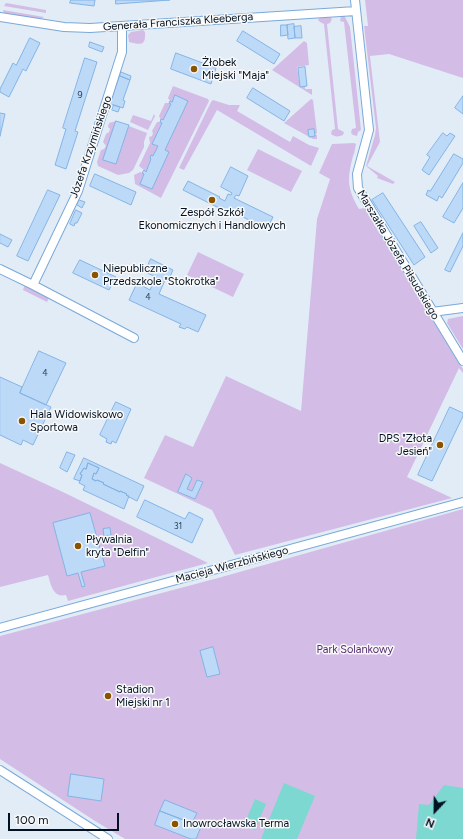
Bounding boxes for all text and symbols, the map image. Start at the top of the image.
street label: Generała Franciszka Kleeberga [102,10,254,34]
place label: Żłobek Miejski "Maja" [202,56,269,82]
marker: Żłobek Miejski "Maja" [189,64,199,74]
house number: 9 [77,90,83,100]
street label: Józefa Krzymińskiego [67,94,115,200]
street label: Marszałka Józefa Piłsudskiego [354,188,442,322]
marker: Zespół Szkół Ekonomicznych i Handlowych [207,195,217,205]
place label: Zespół Szkół Ekonomicznych i Handlowych [138,206,286,232]
place label: Niepubliczne Przedszkole "Stokrotka" [103,262,219,288]
marker: Niepubliczne Przedszkole "Stokrotka" [90,270,100,280]
house number: 4 [145,292,151,302]
house number: 4 [42,368,48,378]
place label: Hala Widowiskowo Sportowa [30,408,123,434]
marker: Hala Widowiskowo Sportowa [17,416,27,426]
place label: DPS "Złota Jesień" [379,432,432,458]
marker: DPS "Złota Jesień" [435,440,445,450]
house number: 31 [174,521,182,531]
place label: Pływalnia kryta "Delfin" [86,533,149,559]
marker: Pływalnia kryta "Delfin" [73,541,83,551]
street label: Macieja Wierzbińskiego [174,544,290,586]
park label: Park Solankowy [317,643,393,657]
place label: Stadion Miejski nr 1 [116,683,170,709]
marker: Stadion Miejski nr 1 [103,691,113,701]
north arrow [415,791,455,831]
scale bar [10,805,121,831]
text: 100 m [15,813,49,827]
text: N [424,815,437,830]
place label: Inowrocławska Terma [183,817,289,831]
marker: Inowrocławska Terma [170,819,180,829]

